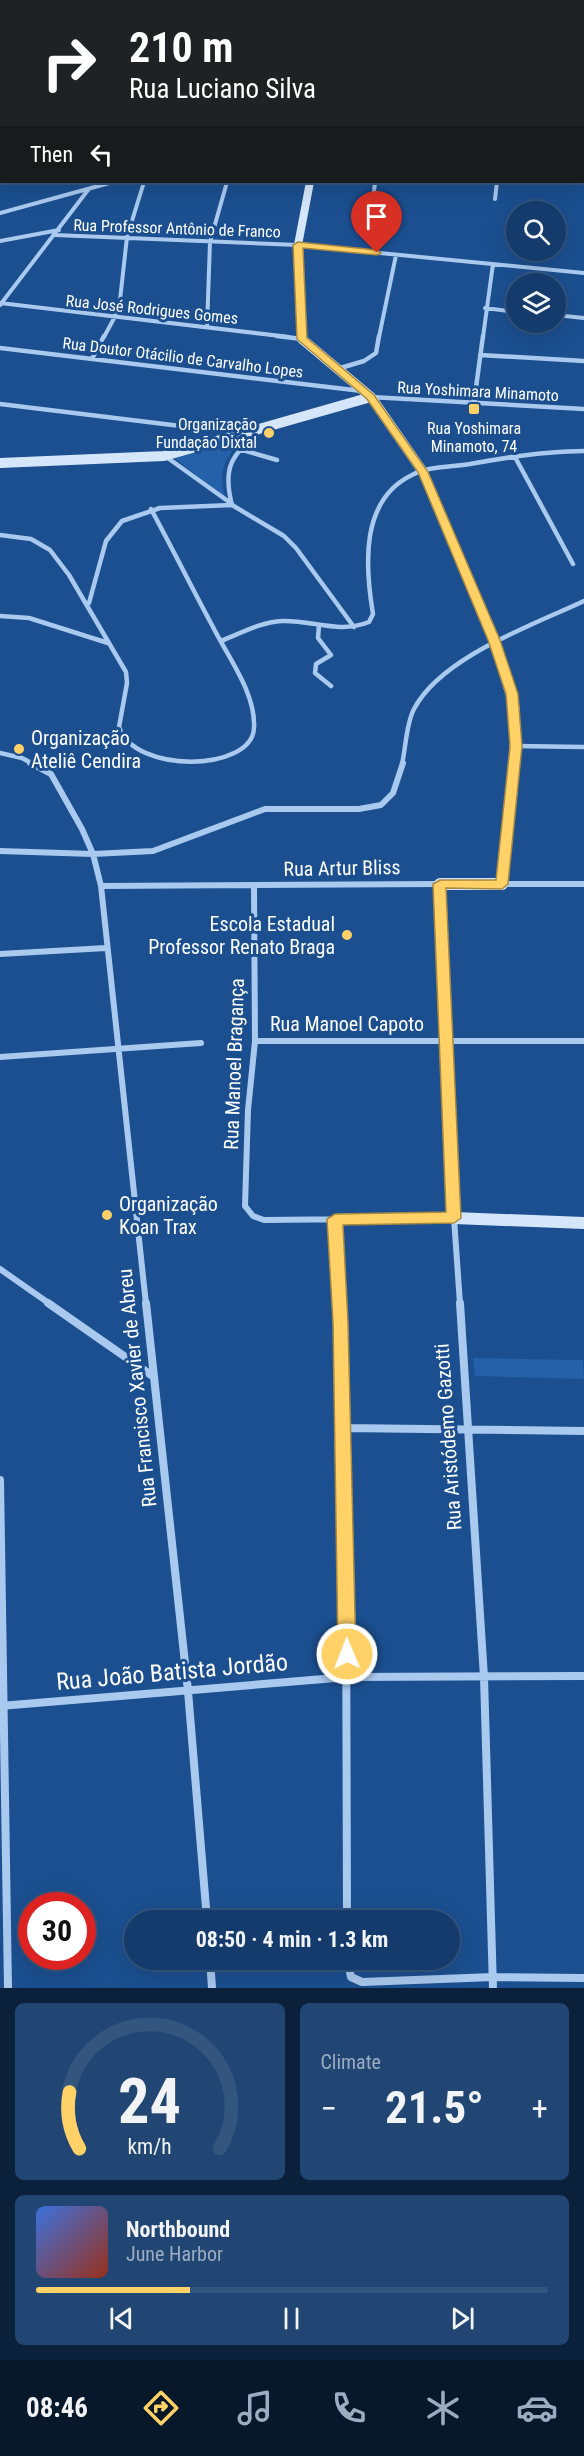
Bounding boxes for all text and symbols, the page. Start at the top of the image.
text: 210 m [129,23,234,72]
icon: right [30,24,108,102]
text: Rua Luciano Silva [129,73,316,105]
icon: left [85,138,118,171]
text: Then [30,142,73,167]
pin [351,191,402,253]
icon: arrive [360,200,393,233]
map controls [506,201,566,333]
button: search [506,201,566,261]
street label: Rua Professor Antônio de Franco [73,215,281,242]
button: layers [506,273,566,333]
street label: Rua José Rodrigues Gomes [65,291,239,328]
street label: Rua Doutor Otácilio de Carvalho Lopes [61,333,304,382]
street label: Rua Yoshimara Minamoto [397,378,559,405]
marker: Rua Yoshimara Minamoto, 74 [467,402,481,416]
place label: Organização Fundação Dixtal [156,415,257,452]
place label: Rua Yoshimara Minamoto, 74 [427,419,521,456]
marker: Organização Fundação Dixtal [262,426,276,440]
place label: Organização Ateliê Cendira [31,726,141,773]
marker: Organização Ateliê Cendira [12,742,26,756]
street label: Rua Artur Bliss [283,855,401,881]
place label: Escola Estadual Professor Renato Braga [148,912,335,959]
marker: Escola Estadual Professor Renato Braga [340,928,354,942]
street label: Rua Manoel Bragança [219,978,249,1150]
street label: Rua Manoel Capoto [270,1012,424,1036]
place label: Organização Koan Trax [119,1192,218,1239]
marker: Organização Koan Trax [100,1208,114,1222]
street label: Rua Francisco Xavier de Abreu [113,1268,161,1508]
street label: Rua Aristódemo Gazotti [430,1343,466,1531]
position arrow [315,1622,379,1686]
street label: Rua João Batista Jordão [55,1648,289,1696]
speed limit sign: 30 [18,1892,96,1970]
text: 08:50 · 4 min · 1.3 km [196,1927,388,1952]
text: Climate [321,2050,381,2074]
text: 24 [118,2065,181,2138]
text: 21.5° [385,2081,484,2134]
text: − [321,2089,337,2128]
text: + [532,2089,548,2128]
text: km/h [128,2134,172,2159]
text: Northbound [126,2217,230,2242]
text: June Harbor [126,2242,223,2266]
icon: previous [105,2302,138,2335]
icon: pause [275,2302,308,2335]
icon: next [446,2302,479,2335]
icon: directions [140,2387,182,2429]
icon: music [234,2387,276,2429]
icon: phone [328,2387,370,2429]
icon: climate [422,2387,464,2429]
icon: car [516,2387,558,2429]
text: 08:46 [26,2392,88,2424]

